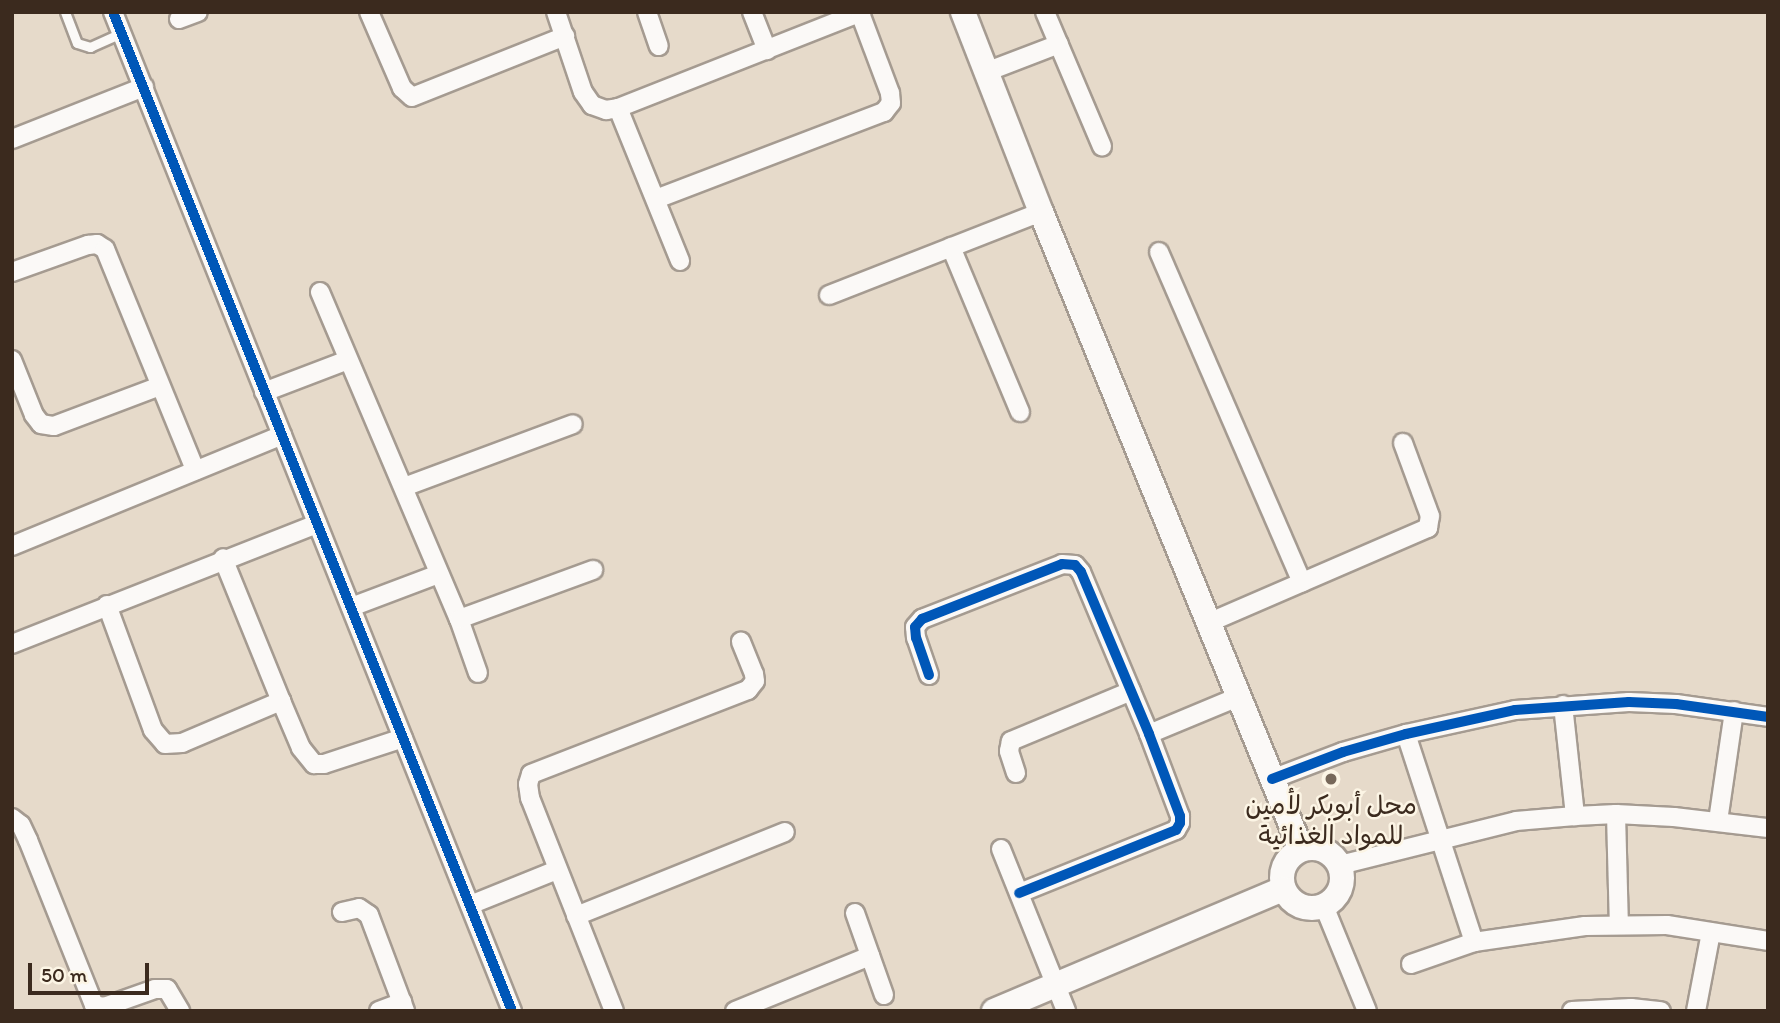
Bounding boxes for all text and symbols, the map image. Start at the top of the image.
marker: محل أبوبكر لأمين للمواد الغذائية [1323,771,1339,787]
place label: محل أبوبكر لأمين للمواد الغذائية [1245,790,1417,852]
scale bar [32,950,152,994]
text: 50 m [41,962,87,987]

